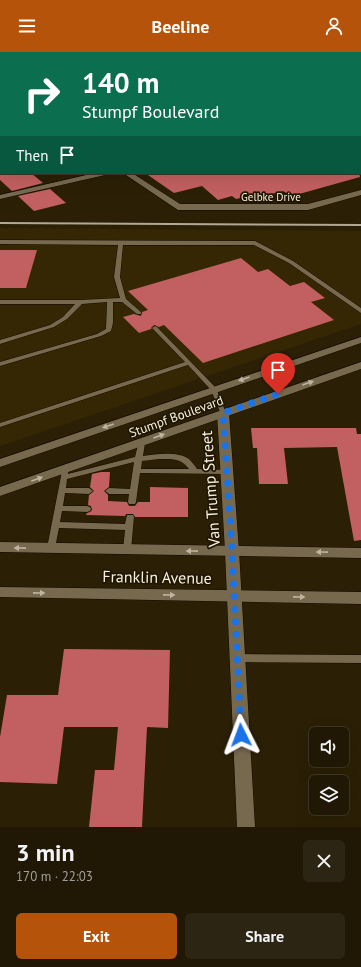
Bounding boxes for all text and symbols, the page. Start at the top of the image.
icon: menu [16,15,38,37]
text: Beeline [152,15,209,38]
icon: person [323,15,345,37]
text: 140 m [82,64,159,101]
icon: right [16,68,68,120]
text: Stumpf Boulevard [82,100,219,123]
icon: arrive [56,144,78,166]
text: Then [16,146,48,165]
street label: Gelbke Drive [241,190,301,204]
pin [261,353,295,394]
icon: arrive [267,359,289,381]
one-way arrow [238,376,250,382]
one-way arrow [303,380,315,386]
street label: Stumpf Boulevard [127,392,226,441]
one-way arrow [102,423,114,429]
street label: Van Trump Street [196,429,224,549]
one-way arrow [154,433,166,439]
one-way arrow [31,476,43,482]
one-way arrow [13,545,26,551]
one-way arrow [185,548,198,554]
one-way arrow [316,549,328,556]
street label: Franklin Avenue [102,566,212,588]
one-way arrow [33,589,45,596]
one-way arrow [163,592,176,598]
one-way arrow [293,594,306,600]
position arrow [220,714,262,756]
map controls [309,727,349,815]
button: sound [309,727,349,767]
button: layers [309,775,349,815]
text: 3 min [16,837,75,868]
button: close [303,840,345,882]
text: 170 m · 22:03 [16,868,93,885]
button: Exit [16,913,177,959]
button: Share [185,913,345,959]

